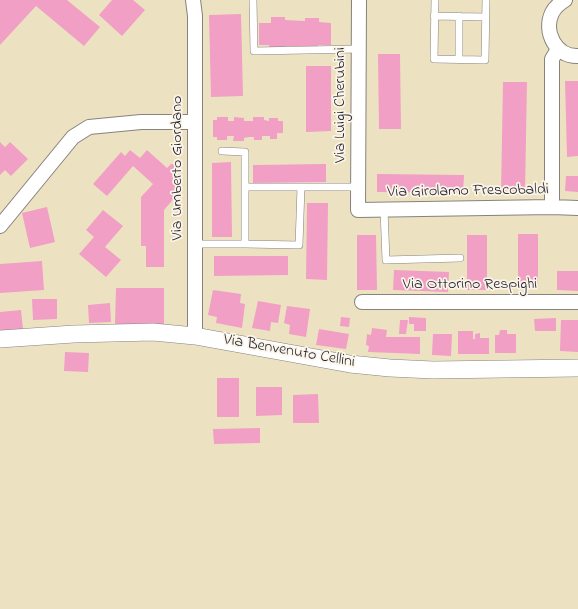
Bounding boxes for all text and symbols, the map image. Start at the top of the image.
street label: Via Luigi Cherubini [331,47,351,163]
street label: Via Umberto Giordano [168,96,188,240]
street label: Via Girolamo Frescobaldi [387,181,549,203]
street label: Via Ottorino Respighi [403,275,537,295]
street label: Via Benvenuto Cellini [222,331,356,373]

